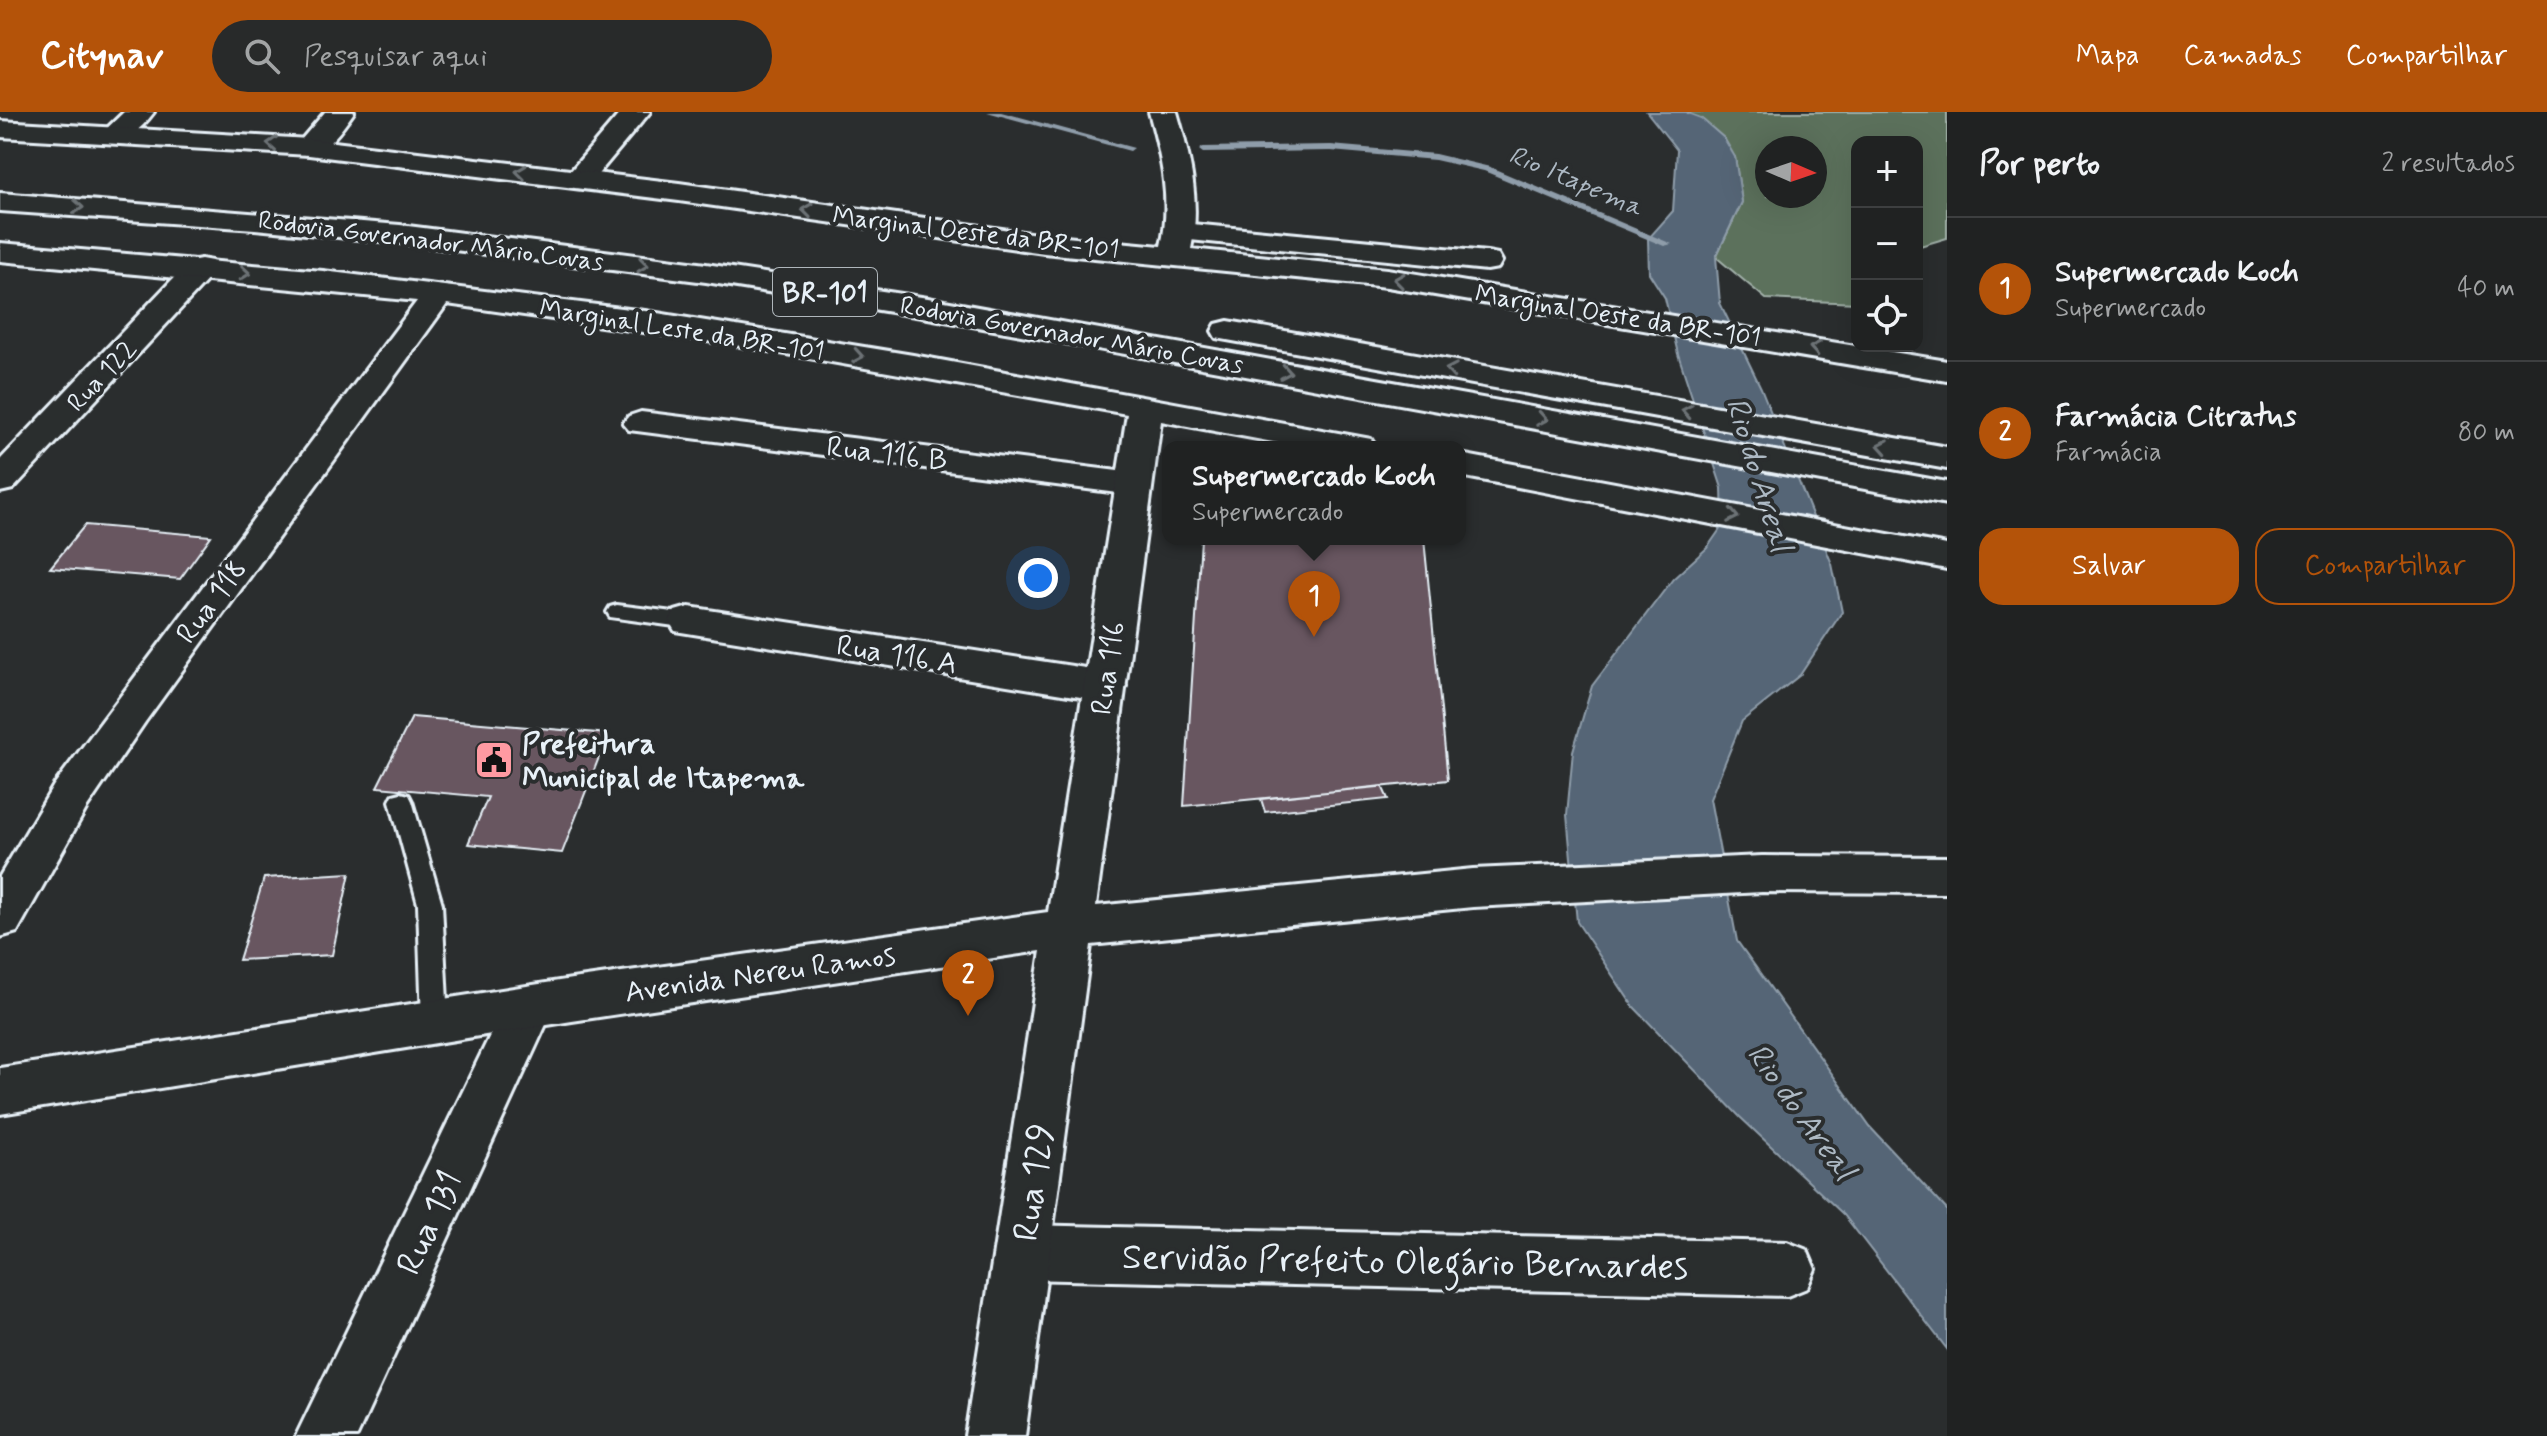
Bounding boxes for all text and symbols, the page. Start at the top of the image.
search box [212,20,772,92]
text: Citynav [40,32,164,81]
icon: search [240,34,284,78]
text: Pesquisar aqui [304,37,487,76]
text: Mapa [2076,38,2139,75]
text: Camadas [2183,38,2302,75]
text: Compartilhar [2346,38,2507,75]
one-way arrow [265,136,278,153]
north arrow [1755,136,1827,208]
map controls [1851,136,1923,352]
button: + [1851,136,1923,208]
water label: Rio Itapema [1503,139,1648,226]
text: Por perto [1979,142,2100,187]
text: 2 resultados [2382,147,2515,181]
one-way arrow [515,164,528,181]
one-way arrow [72,198,85,215]
street label: Marginal Oeste da BR-101 [830,200,1121,270]
one-way arrow [800,202,814,219]
street label: Rodovia Governador Mário Covas [256,204,606,280]
button: − [1851,208,1923,280]
text: Supermercado Koch [2055,253,2299,292]
one-way arrow [636,256,650,273]
one-way arrow [239,264,252,281]
road number: BR-101 [773,268,877,316]
one-way arrow [1392,272,1405,289]
text: 1 [1999,272,2011,306]
text: 40 m [2457,272,2515,306]
street label: Marginal Oeste da BR-101 [1472,278,1763,358]
button: locate [1851,280,1923,352]
street label: Rodovia Governador Mário Covas [897,289,1246,383]
street label: Marginal Leste da BR-101 [537,292,826,372]
text: Supermercado [2055,292,2206,326]
street label: Rua 122 [60,333,145,420]
one-way arrow [1808,341,1822,358]
one-way arrow [852,347,865,364]
one-way arrow [1444,362,1457,379]
one-way arrow [1279,363,1293,380]
water label: Rio do Areal [1715,392,1802,560]
text: Farmácia Citratus [2055,397,2296,436]
one-way arrow [1681,403,1694,420]
one-way arrow [1535,409,1548,426]
text: 2 [1999,416,2011,450]
text: 80 m [2458,416,2515,450]
street label: Rua 116 B [824,428,949,481]
text: Farmácia [2055,436,2162,470]
one-way arrow [1876,439,1890,456]
popup [1162,441,1466,545]
text: Supermercado Koch [1192,457,1436,496]
text: Supermercado [1192,496,1343,530]
one-way arrow [1726,506,1739,523]
button: Salvar [1979,528,2239,605]
button: Compartilhar [2255,528,2515,605]
street label: Rua 118 [168,552,257,652]
your location [1018,558,1058,598]
pin: 1 [1288,571,1340,637]
street label: Rua 116 [1083,619,1134,718]
street label: Rua 116 A [833,627,960,684]
place label: Prefeitura Municipal de Itapema [522,725,805,798]
public building icon: Prefeitura Municipal de Itapema [473,739,515,781]
street label: Avenida Nereu Ramos [622,936,898,1013]
pin: 2 [942,950,994,1016]
water label: Rio do Areal [1737,1035,1866,1191]
street label: Rua 129 [1004,1120,1067,1244]
street label: Rua 131 [387,1164,476,1283]
street label: Servidão Prefeito Olegário Bernardes [1121,1235,1688,1295]

